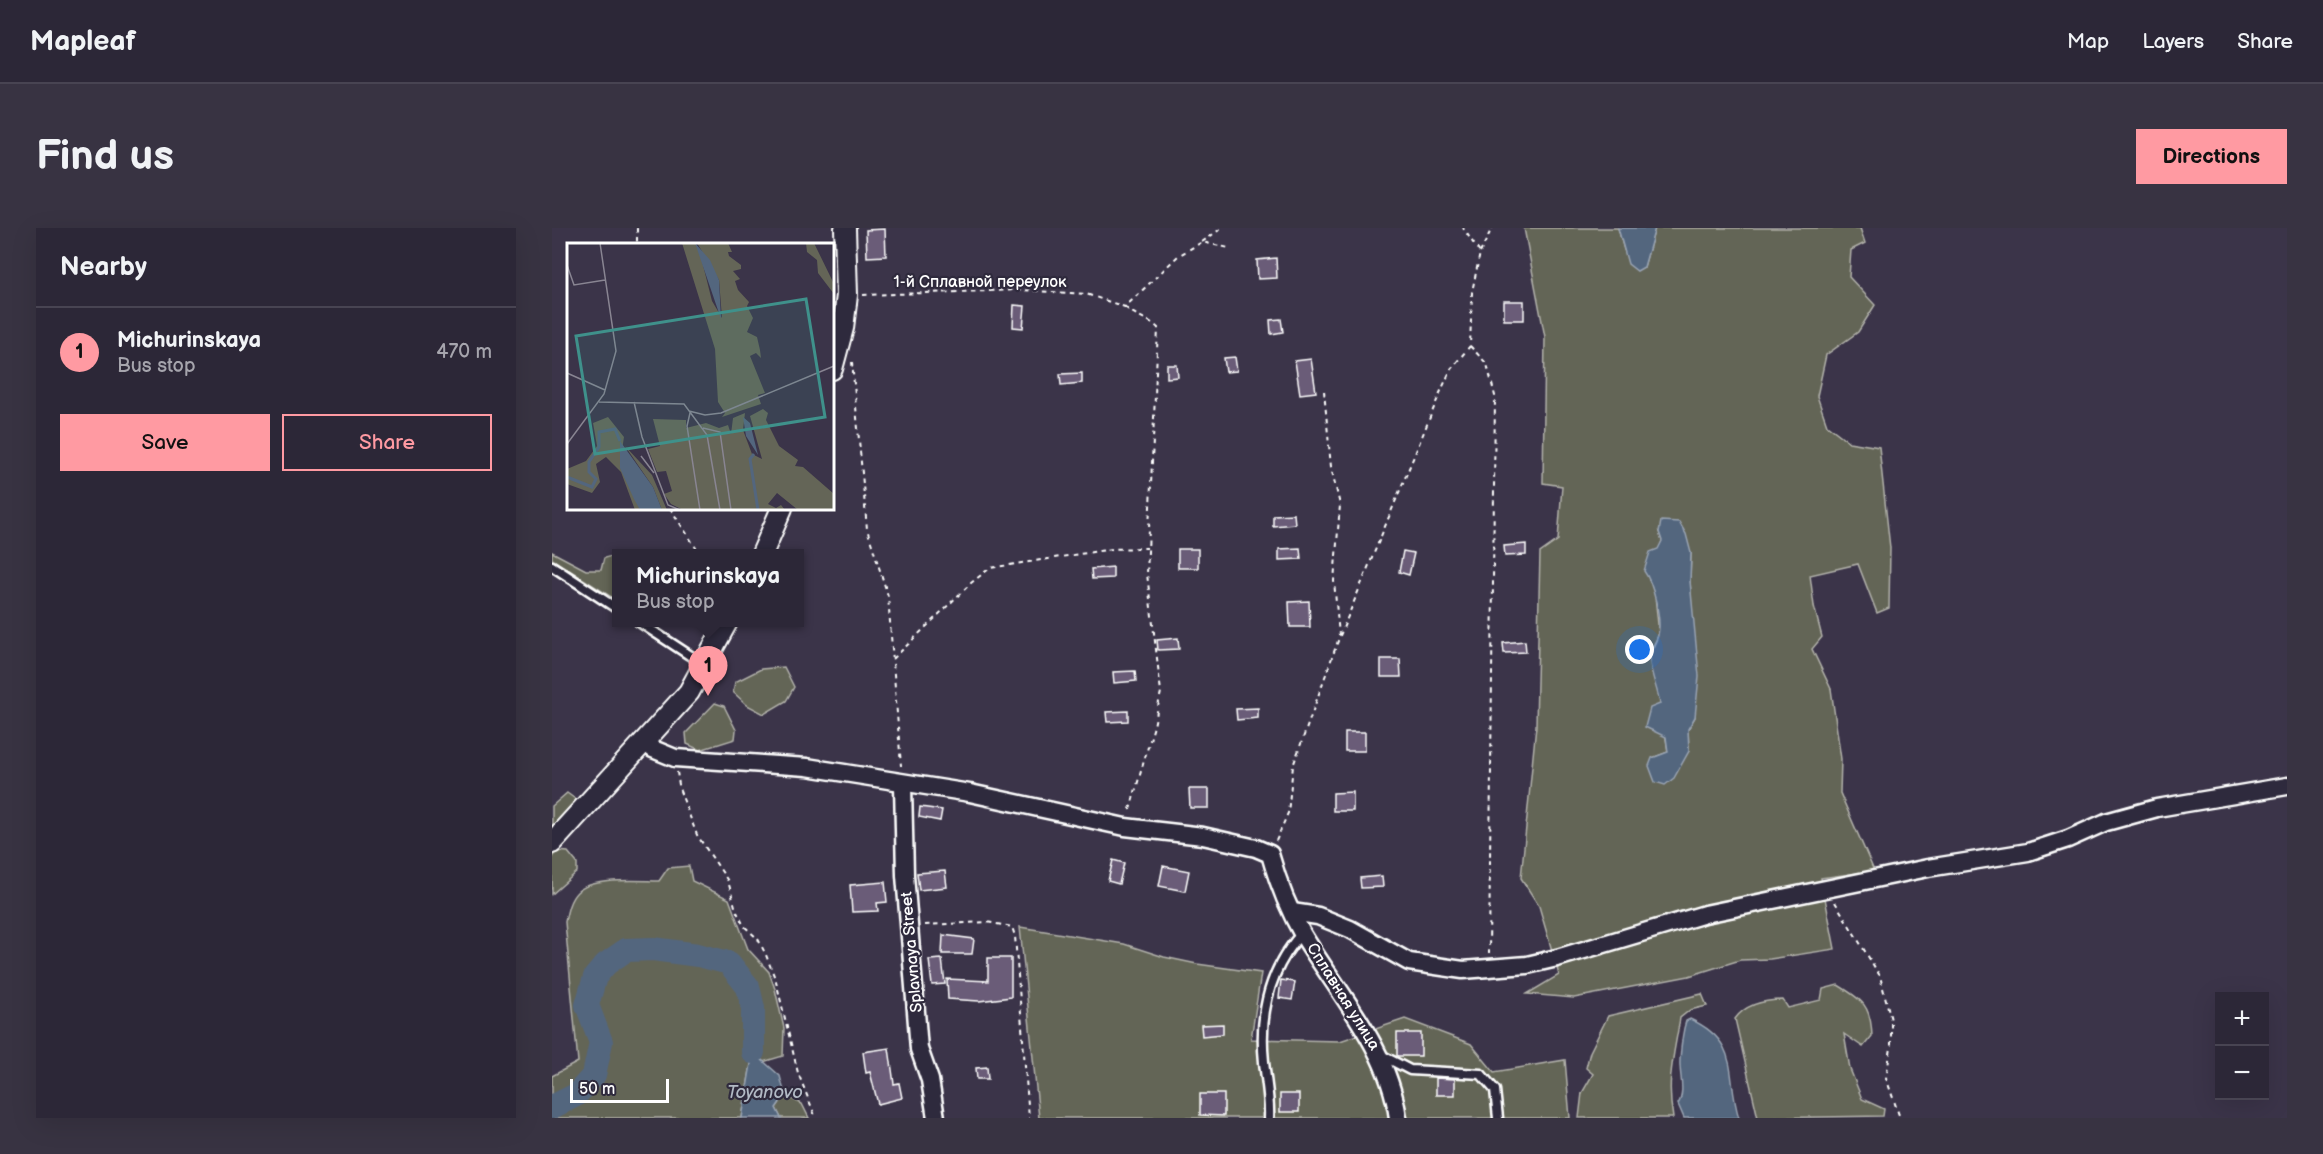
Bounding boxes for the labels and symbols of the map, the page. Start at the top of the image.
inset map [567,243,834,510]
street label: 1-й Сплавной переулок [894,273,1067,292]
your location [1625,635,1654,664]
pin: 1 [688,646,728,696]
street label: Splavnaya Street [897,891,927,1013]
street label: Сплавная улица [1302,940,1384,1055]
scale bar [570,1076,669,1104]
water label: Toyanovo [727,1082,803,1103]

